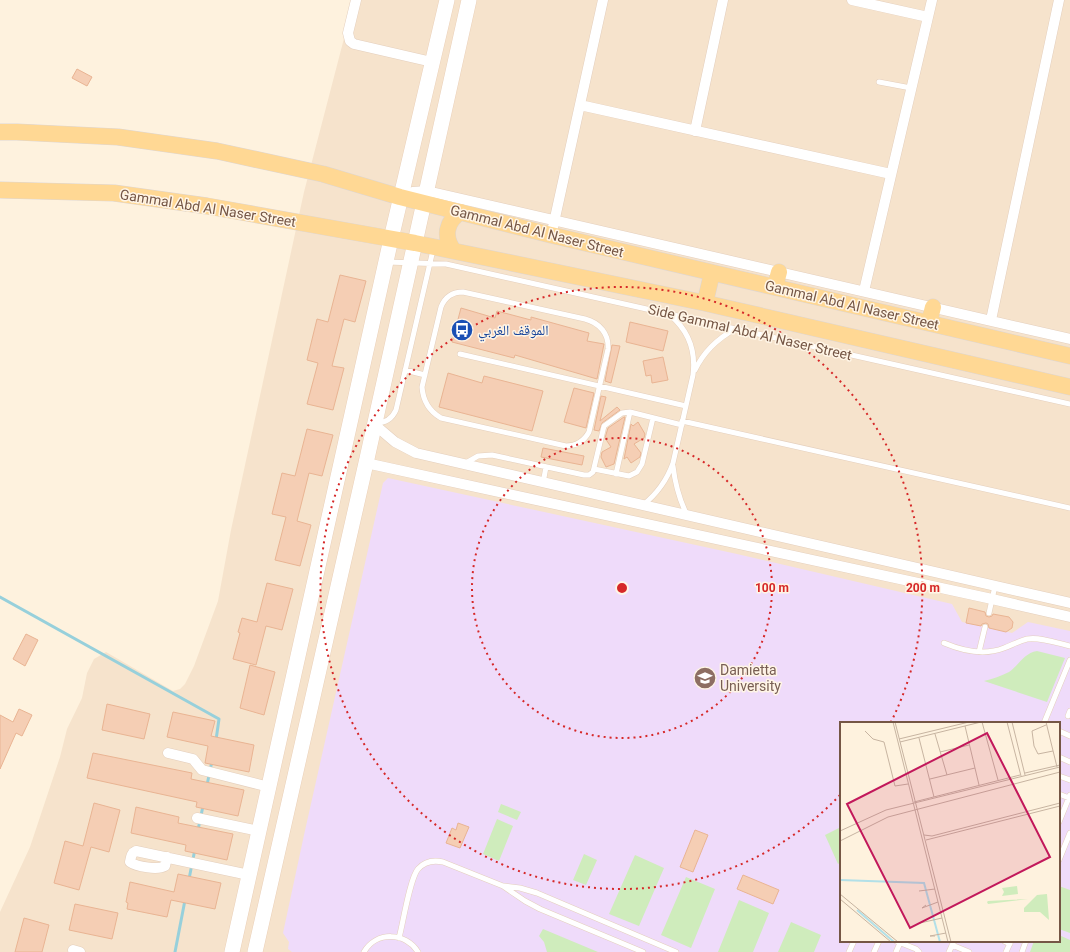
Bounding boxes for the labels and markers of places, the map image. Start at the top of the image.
bus stop icon: الموقف الغربي [449,317,475,343]
place label: الموقف الغربي [478,322,549,342]
centre of rings [615,581,629,595]
place label: Damietta University [720,662,781,694]
school or university icon: Damietta University [692,665,718,691]

